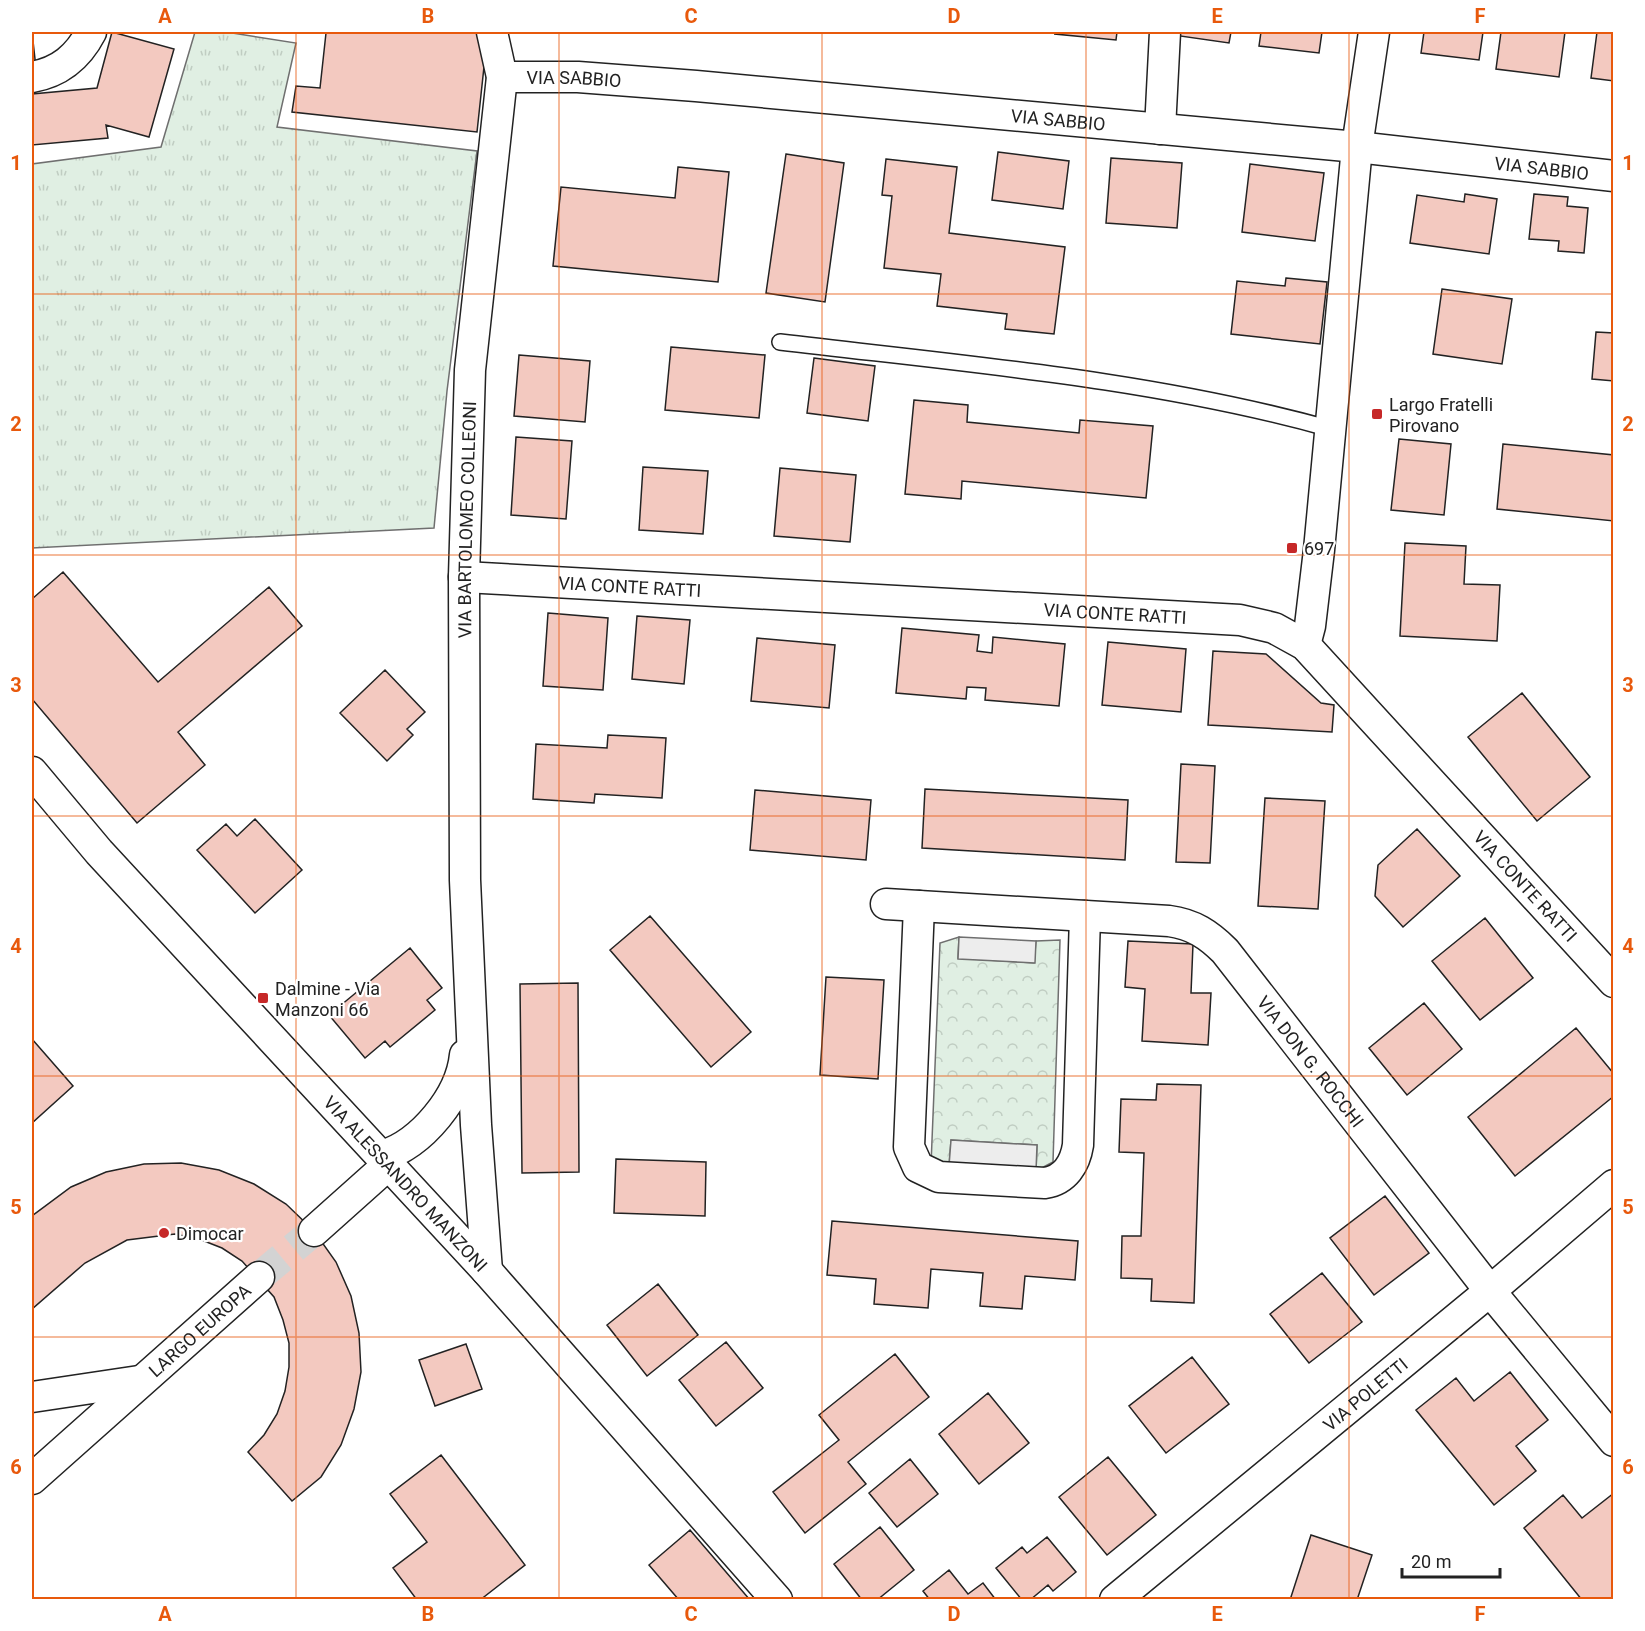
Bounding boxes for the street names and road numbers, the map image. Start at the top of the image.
street label: VIA SABBIO [527,67,622,91]
street label: VIA SABBIO [1010,105,1106,134]
street label: VIA SABBIO [1493,152,1590,184]
street label: VIA BARTOLOMEO COLLEONI [453,401,480,638]
street label: VIA CONTE RATTI [558,572,702,601]
street label: VIA CONTE RATTI [1043,599,1187,628]
street label: VIA CONTE RATTI [1470,826,1582,946]
street label: VIA DON G. ROCCHI [1253,991,1368,1131]
street label: VIA ALESSANDRO MANZONI [320,1091,492,1275]
street label: LARGO EUROPA [144,1279,255,1381]
street label: VIA POLETTI [1319,1353,1412,1435]

